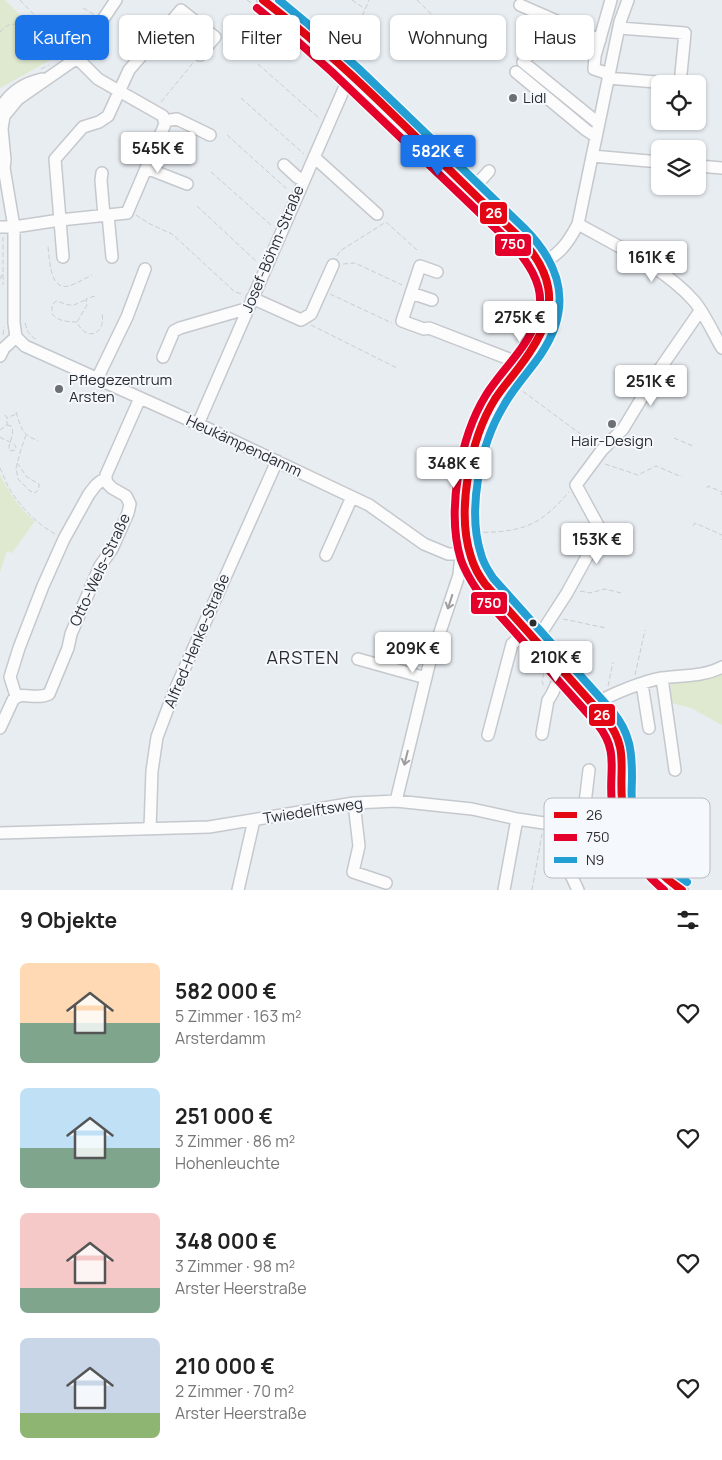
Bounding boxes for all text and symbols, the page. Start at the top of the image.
chip: Kaufen [15,15,109,60]
chip: Mieten [119,15,213,60]
chip: Filter [223,15,300,60]
chip: Neu [310,15,380,60]
chip: Wohnung [390,15,506,60]
chip: Haus [516,15,594,60]
map controls [651,75,706,195]
button: locate [651,75,706,130]
place label: Lidl [523,87,547,108]
marker: Lidl [507,92,519,104]
pin: 545K € [117,132,199,174]
pin: 582K € [397,134,479,177]
text: 545K € [132,137,184,159]
text: 582K € [412,140,464,162]
button: layers [651,140,706,195]
street label: Josef-Böhm-Straße [236,182,309,316]
line badge: 26 [479,201,508,225]
text: 26 [485,203,503,222]
line badge: 750 [494,233,532,257]
text: 750 [501,234,525,253]
pin: 161K € [611,240,693,283]
text: 161K € [628,246,676,268]
pin: 275K € [479,300,561,343]
text: 275K € [494,306,546,328]
pin: 251K € [610,364,692,407]
place label: Pflegezentrum Arsten [69,369,172,407]
text: 251K € [626,370,676,392]
marker: Pflegezentrum Arsten [53,383,65,395]
street label: Heukämpendamm [183,410,305,482]
marker: Hair-Design [606,418,618,430]
place label: Hair-Design [571,430,653,451]
pin: 348K € [413,446,495,489]
text: 348K € [428,452,481,474]
street label: Otto-Wels-Straße [64,510,135,630]
pin: 153K € [556,522,638,565]
text: 153K € [572,528,622,550]
street label: Alfred-Henke-Straße [159,570,234,711]
line badge: 750 [470,591,508,615]
one-way arrow [444,593,454,609]
text: 750 [477,593,501,612]
unlabelled marker [528,618,538,628]
pin: 209K € [372,632,454,674]
text: 209K € [386,637,440,659]
pin: 210K € [515,640,597,683]
district label: ARSTEN [266,645,340,669]
text: 210K € [530,646,582,668]
line badge: 26 [588,703,616,727]
text: 26 [593,705,611,724]
one-way arrow [401,750,410,766]
street label: Twiedelftsweg [262,792,364,829]
legend [544,798,710,878]
text: 26 [586,805,603,824]
text: 750 [586,827,610,846]
text: N9 [586,850,604,869]
text: 9 Objekte [20,906,117,934]
icon: filters [674,906,702,934]
text: 582 000 € [175,977,277,1005]
icon: home [60,983,120,1043]
icon: heart [674,999,702,1027]
text: 5 Zimmer · 163 m² [175,1005,301,1027]
text: Arsterdamm [175,1027,266,1049]
text: 251 000 € [175,1102,273,1130]
icon: home [60,1108,120,1168]
icon: heart [674,1124,702,1152]
text: 3 Zimmer · 86 m² [175,1130,295,1152]
text: Hohenleuchte [175,1152,280,1174]
text: 348 000 € [175,1227,277,1255]
icon: home [60,1233,120,1293]
icon: heart [674,1249,702,1277]
text: 3 Zimmer · 98 m² [175,1255,295,1277]
text: Arster Heerstraße [175,1277,307,1299]
text: 210 000 € [175,1352,275,1380]
icon: home [60,1358,120,1418]
icon: heart [674,1374,702,1402]
text: 2 Zimmer · 70 m² [175,1380,294,1402]
text: Arster Heerstraße [175,1402,307,1424]

